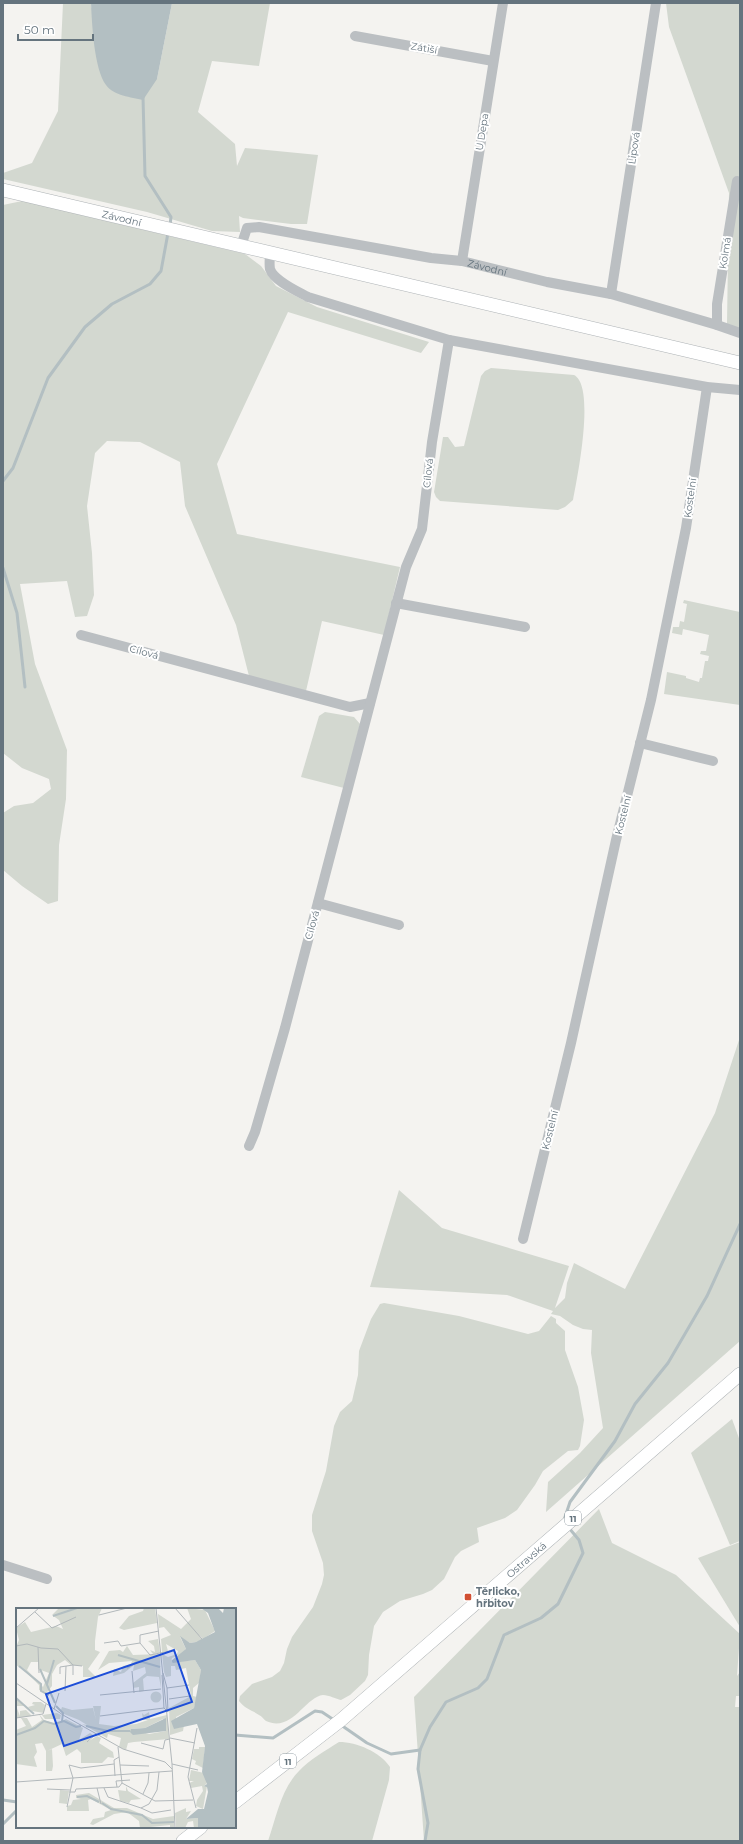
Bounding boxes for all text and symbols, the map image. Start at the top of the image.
scale bar [18,16,93,42]
text: 50 m [24,22,55,37]
street label: Zátiší [410,39,440,57]
street label: U Depa [473,112,491,152]
street label: Lipová [625,131,643,165]
street label: Závodní [101,207,144,229]
street label: Kolmá [716,236,734,270]
street label: Závodní [466,256,510,279]
street label: Cílová [420,458,436,488]
street label: Kostelní [681,476,699,519]
street label: Cílová [128,642,160,662]
street label: Kostelní [612,793,634,836]
street label: Cílová [302,909,322,941]
street label: Kostelní [539,1108,561,1151]
road number: 11 [565,1511,581,1525]
street label: Ostravská [503,1539,549,1580]
place label: Těrlicko, hřbitov [476,1585,520,1610]
marker: Těrlicko, hřbitov [463,1592,473,1602]
inset map [16,1608,236,1828]
road number: 11 [280,1754,296,1768]

